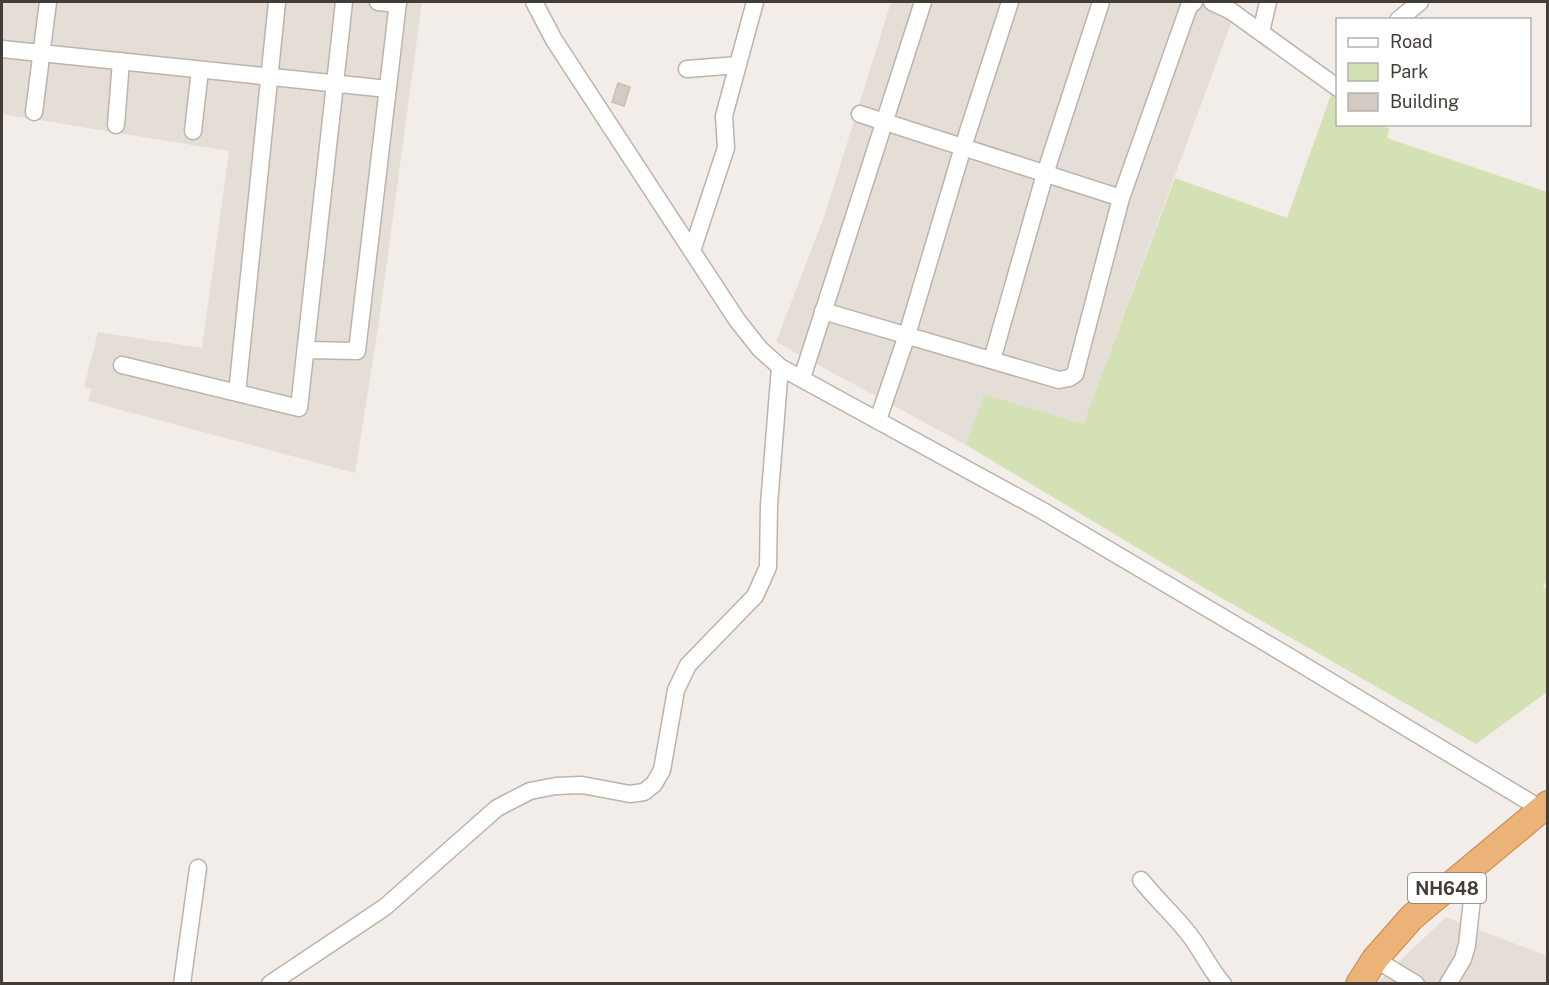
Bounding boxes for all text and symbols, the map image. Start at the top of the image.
legend [1336,18,1531,126]
text: Road [1390,31,1433,52]
text: Park [1390,61,1428,82]
text: Building [1390,91,1459,112]
road number: NH648 [1408,873,1486,903]

